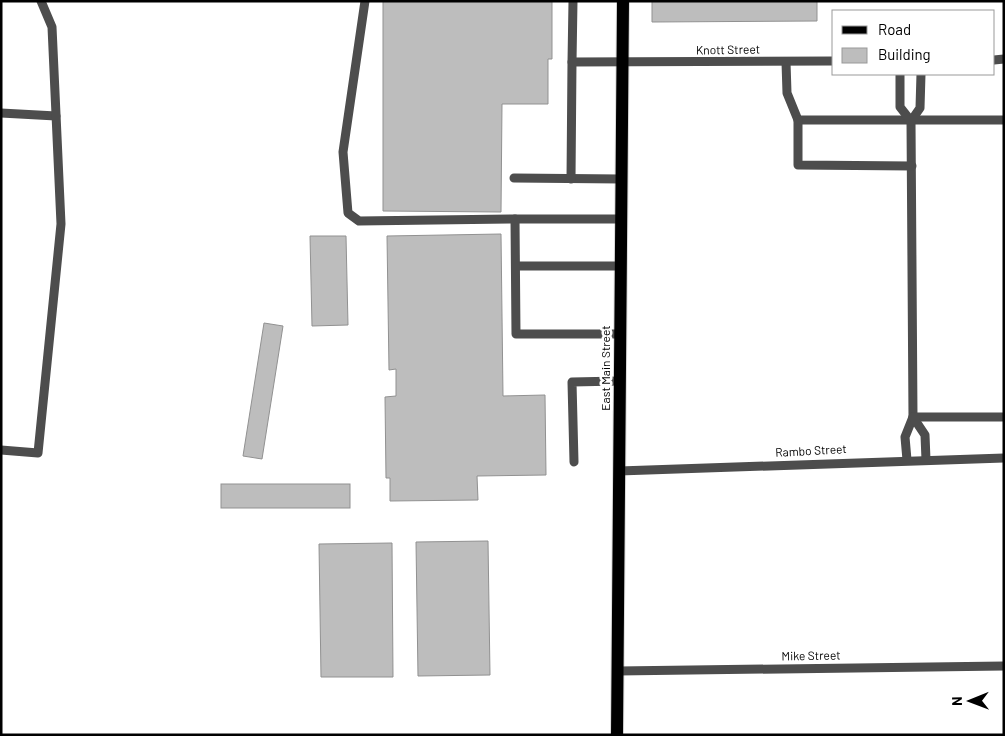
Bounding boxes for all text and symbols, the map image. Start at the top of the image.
legend [832,10,995,75]
text: Road [878,20,911,38]
street label: Knott Street [696,41,760,57]
text: Building [878,45,931,63]
street label: East Main Street [598,325,612,411]
street label: Rambo Street [775,441,847,459]
street label: Mike Street [781,647,841,663]
north arrow [945,676,995,726]
text: N [948,696,965,706]

